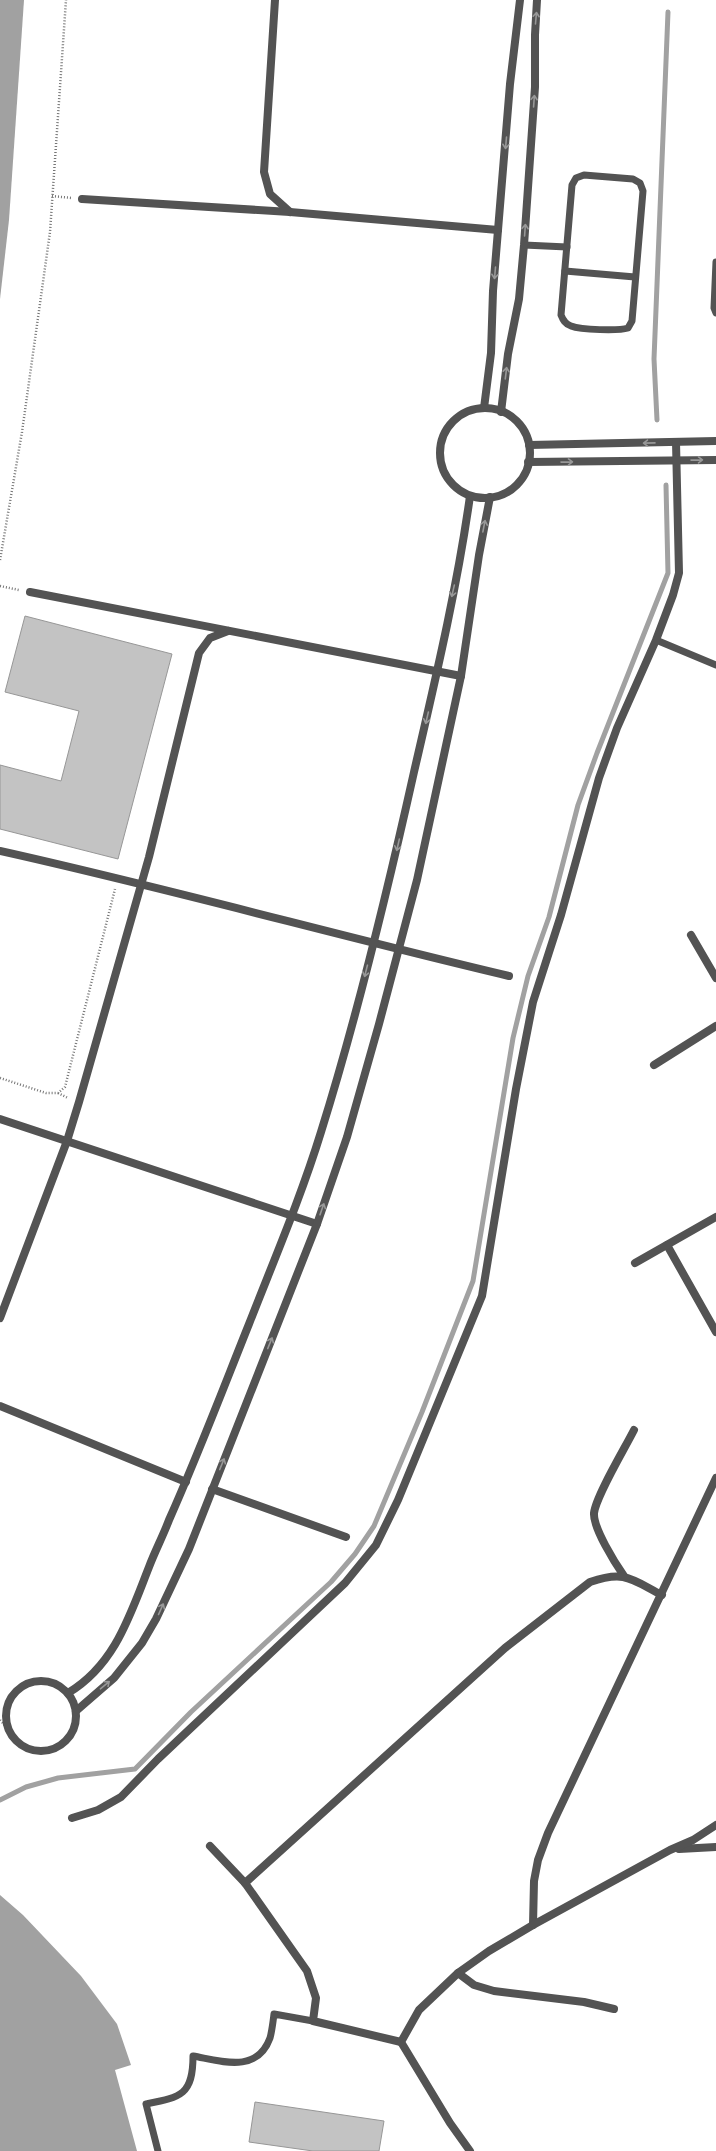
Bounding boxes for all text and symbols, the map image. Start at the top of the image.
one-way arrow [532,12,540,25]
one-way arrow [531,95,538,108]
one-way arrow [502,136,509,149]
one-way arrow [522,224,529,237]
one-way arrow [491,266,498,279]
one-way arrow [502,367,510,380]
one-way arrow [643,439,656,447]
one-way arrow [690,456,703,464]
one-way arrow [560,458,573,466]
one-way arrow [481,520,489,533]
one-way arrow [449,584,457,597]
one-way arrow [422,711,430,724]
one-way arrow [393,838,401,851]
one-way arrow [362,964,369,977]
one-way arrow [319,1202,326,1215]
one-way arrow [267,1337,274,1349]
one-way arrow [219,1458,226,1470]
one-way arrow [158,1603,165,1615]
one-way arrow [100,1681,111,1690]

